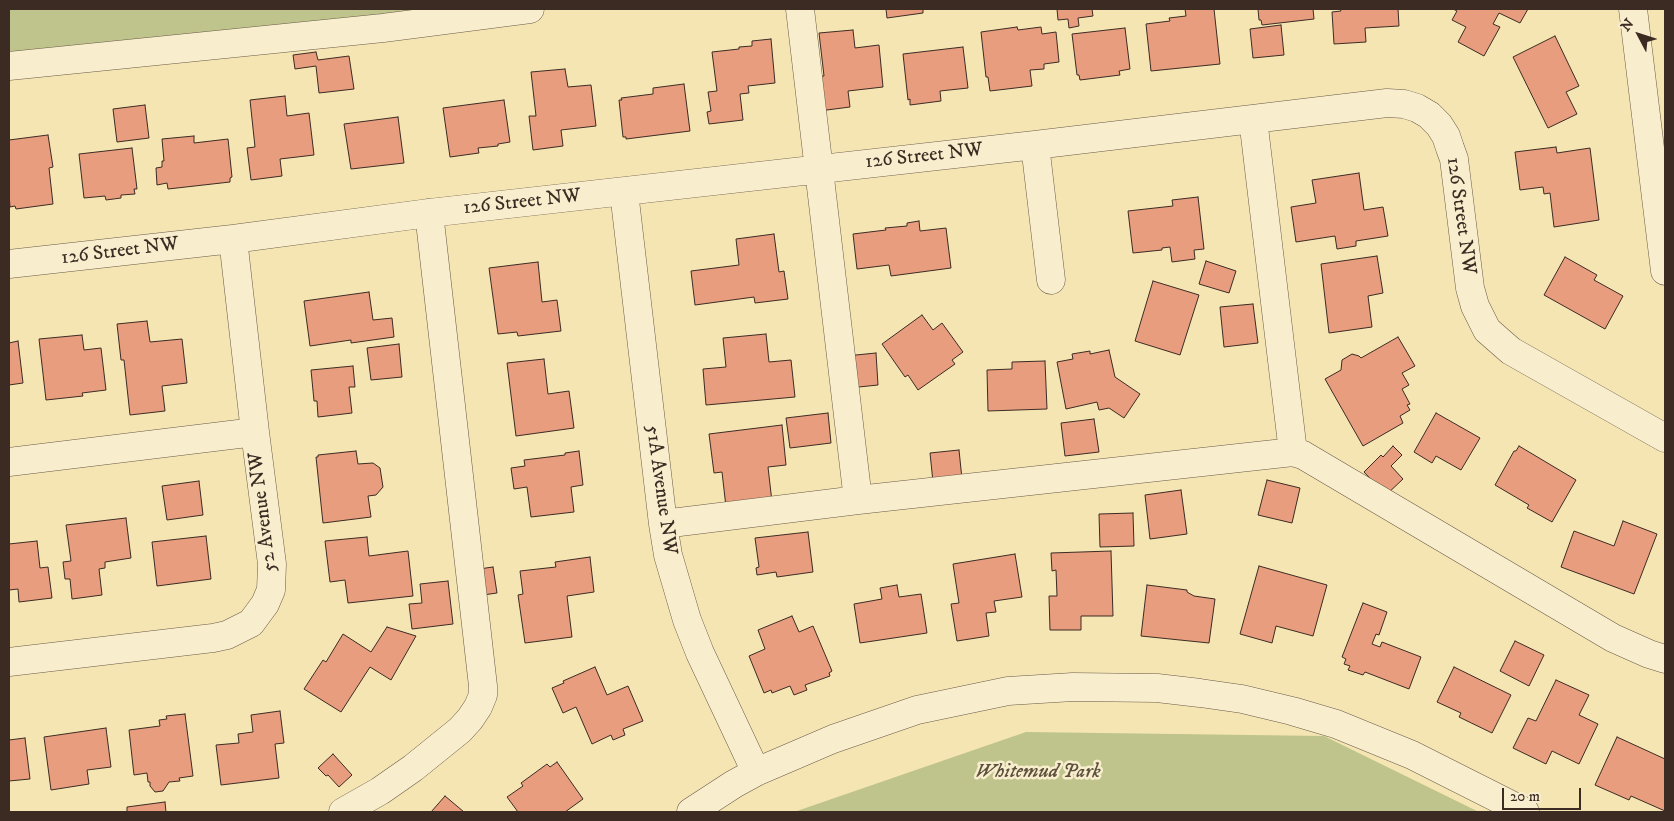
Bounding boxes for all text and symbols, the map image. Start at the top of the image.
north arrow [1614,10,1664,60]
text: N [1617,15,1638,36]
street label: 126 Street NW [864,139,984,175]
street label: 126 Street NW [1440,156,1480,276]
street label: 126 Street NW [462,185,582,221]
street label: 126 Street NW [60,233,180,271]
street label: 51A Avenue NW [639,423,681,557]
street label: 52 Avenue NW [245,451,283,573]
park label: Whitemud Park [975,761,1101,785]
scale bar [1504,778,1583,810]
text: 20 m [1510,787,1540,806]

